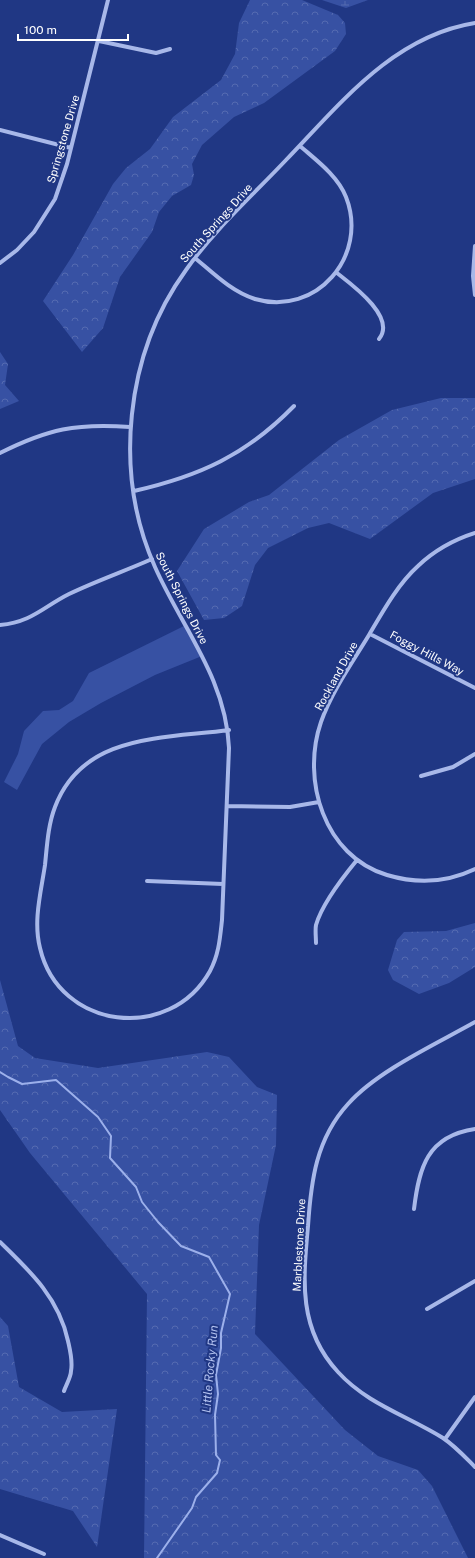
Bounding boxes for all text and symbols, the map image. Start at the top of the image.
scale bar [18,16,128,42]
text: 100 m [24,23,57,37]
street label: Springstone Drive [45,93,81,185]
street label: South Springs Drive [177,181,255,265]
street label: South Springs Drive [154,550,210,646]
street label: Foggy Hills Way [388,628,466,678]
street label: Rockland Drive [312,639,360,713]
street label: Marblestone Drive [291,1198,307,1292]
water label: Little Rocky Run [199,1324,221,1413]

